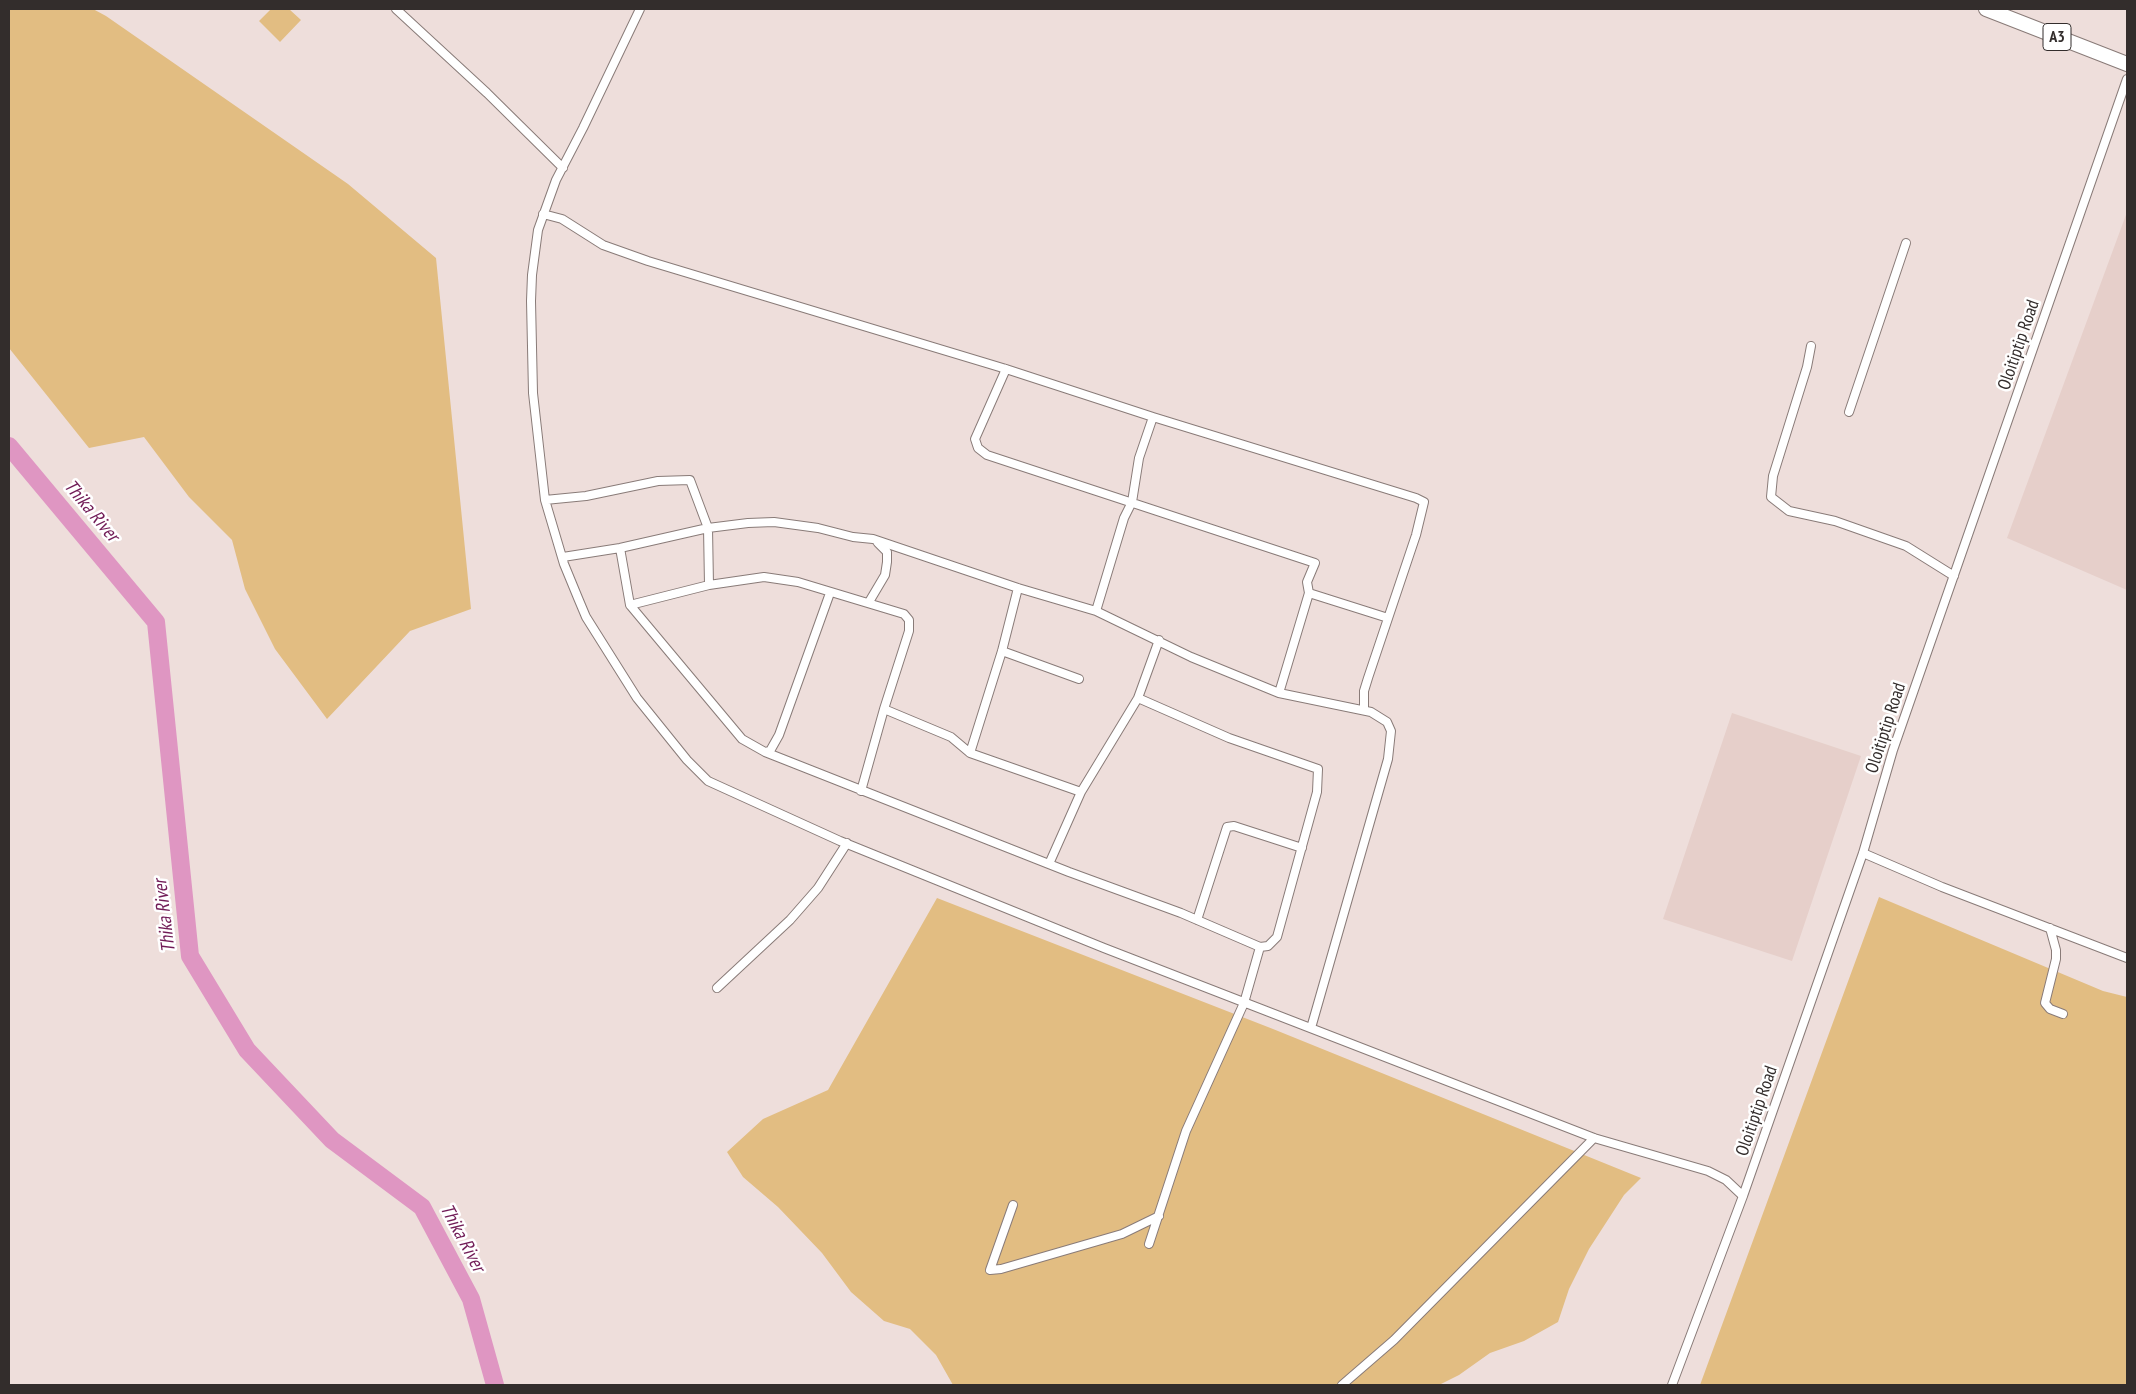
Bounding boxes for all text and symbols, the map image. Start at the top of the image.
road number: A3 [2043,24,2071,51]
street label: Oloitiptip Road [1994,297,2044,393]
water label: Thika River [59,475,123,547]
street label: Oloitiptip Road [1861,680,1911,776]
water label: Thika River [149,878,181,954]
street label: Oloitiptip Road [1732,1063,1782,1159]
water label: Thika River [435,1200,489,1276]

